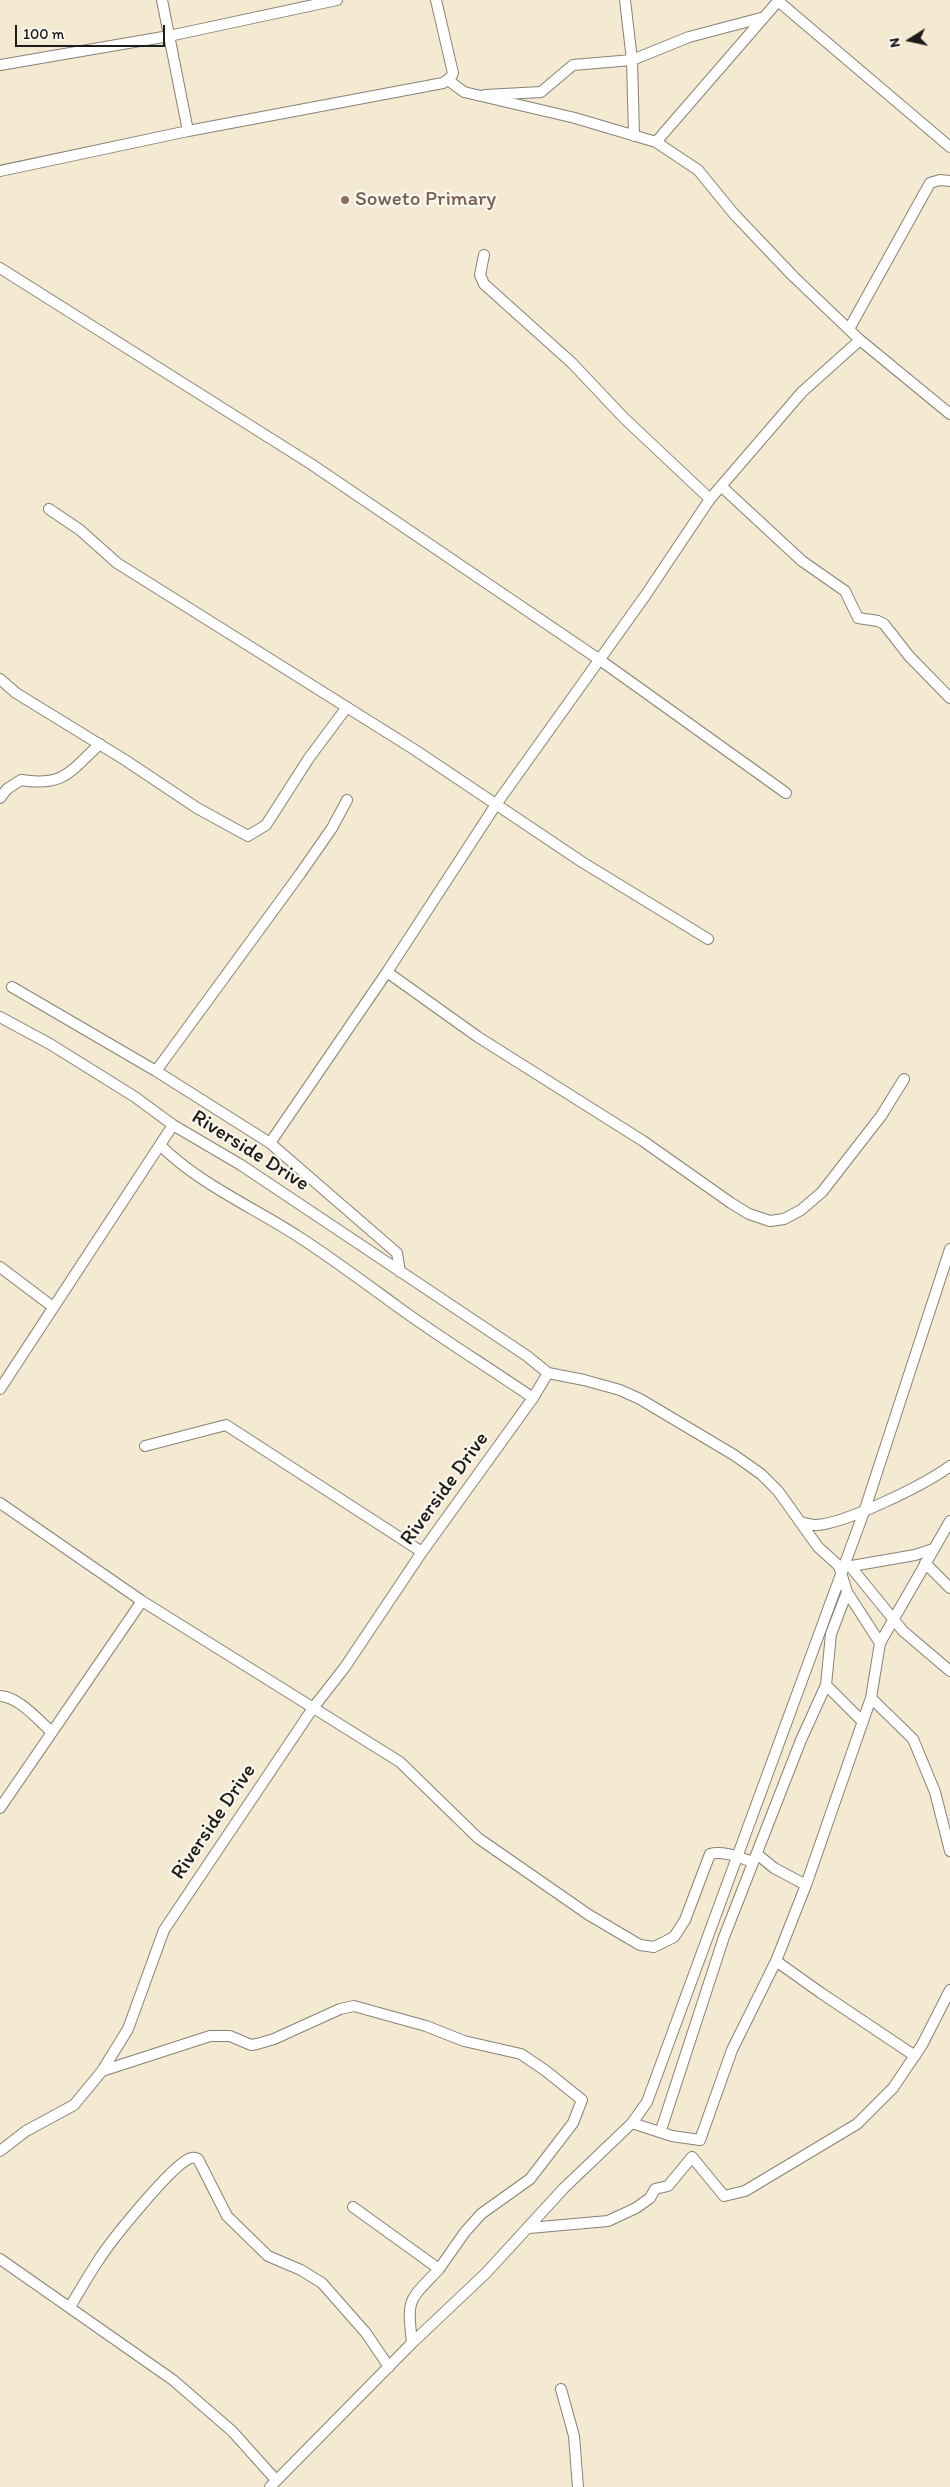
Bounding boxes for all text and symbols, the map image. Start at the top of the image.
scale bar [18,15,168,47]
north arrow [885,15,935,65]
text: 100 m [23,25,64,43]
text: N [886,37,904,49]
place label: Soweto Primary [355,187,496,213]
marker: Soweto Primary [339,194,351,206]
street label: Riverside Drive [187,1105,313,1197]
street label: Riverside Drive [395,1427,495,1551]
street label: Riverside Drive [166,1759,262,1885]

